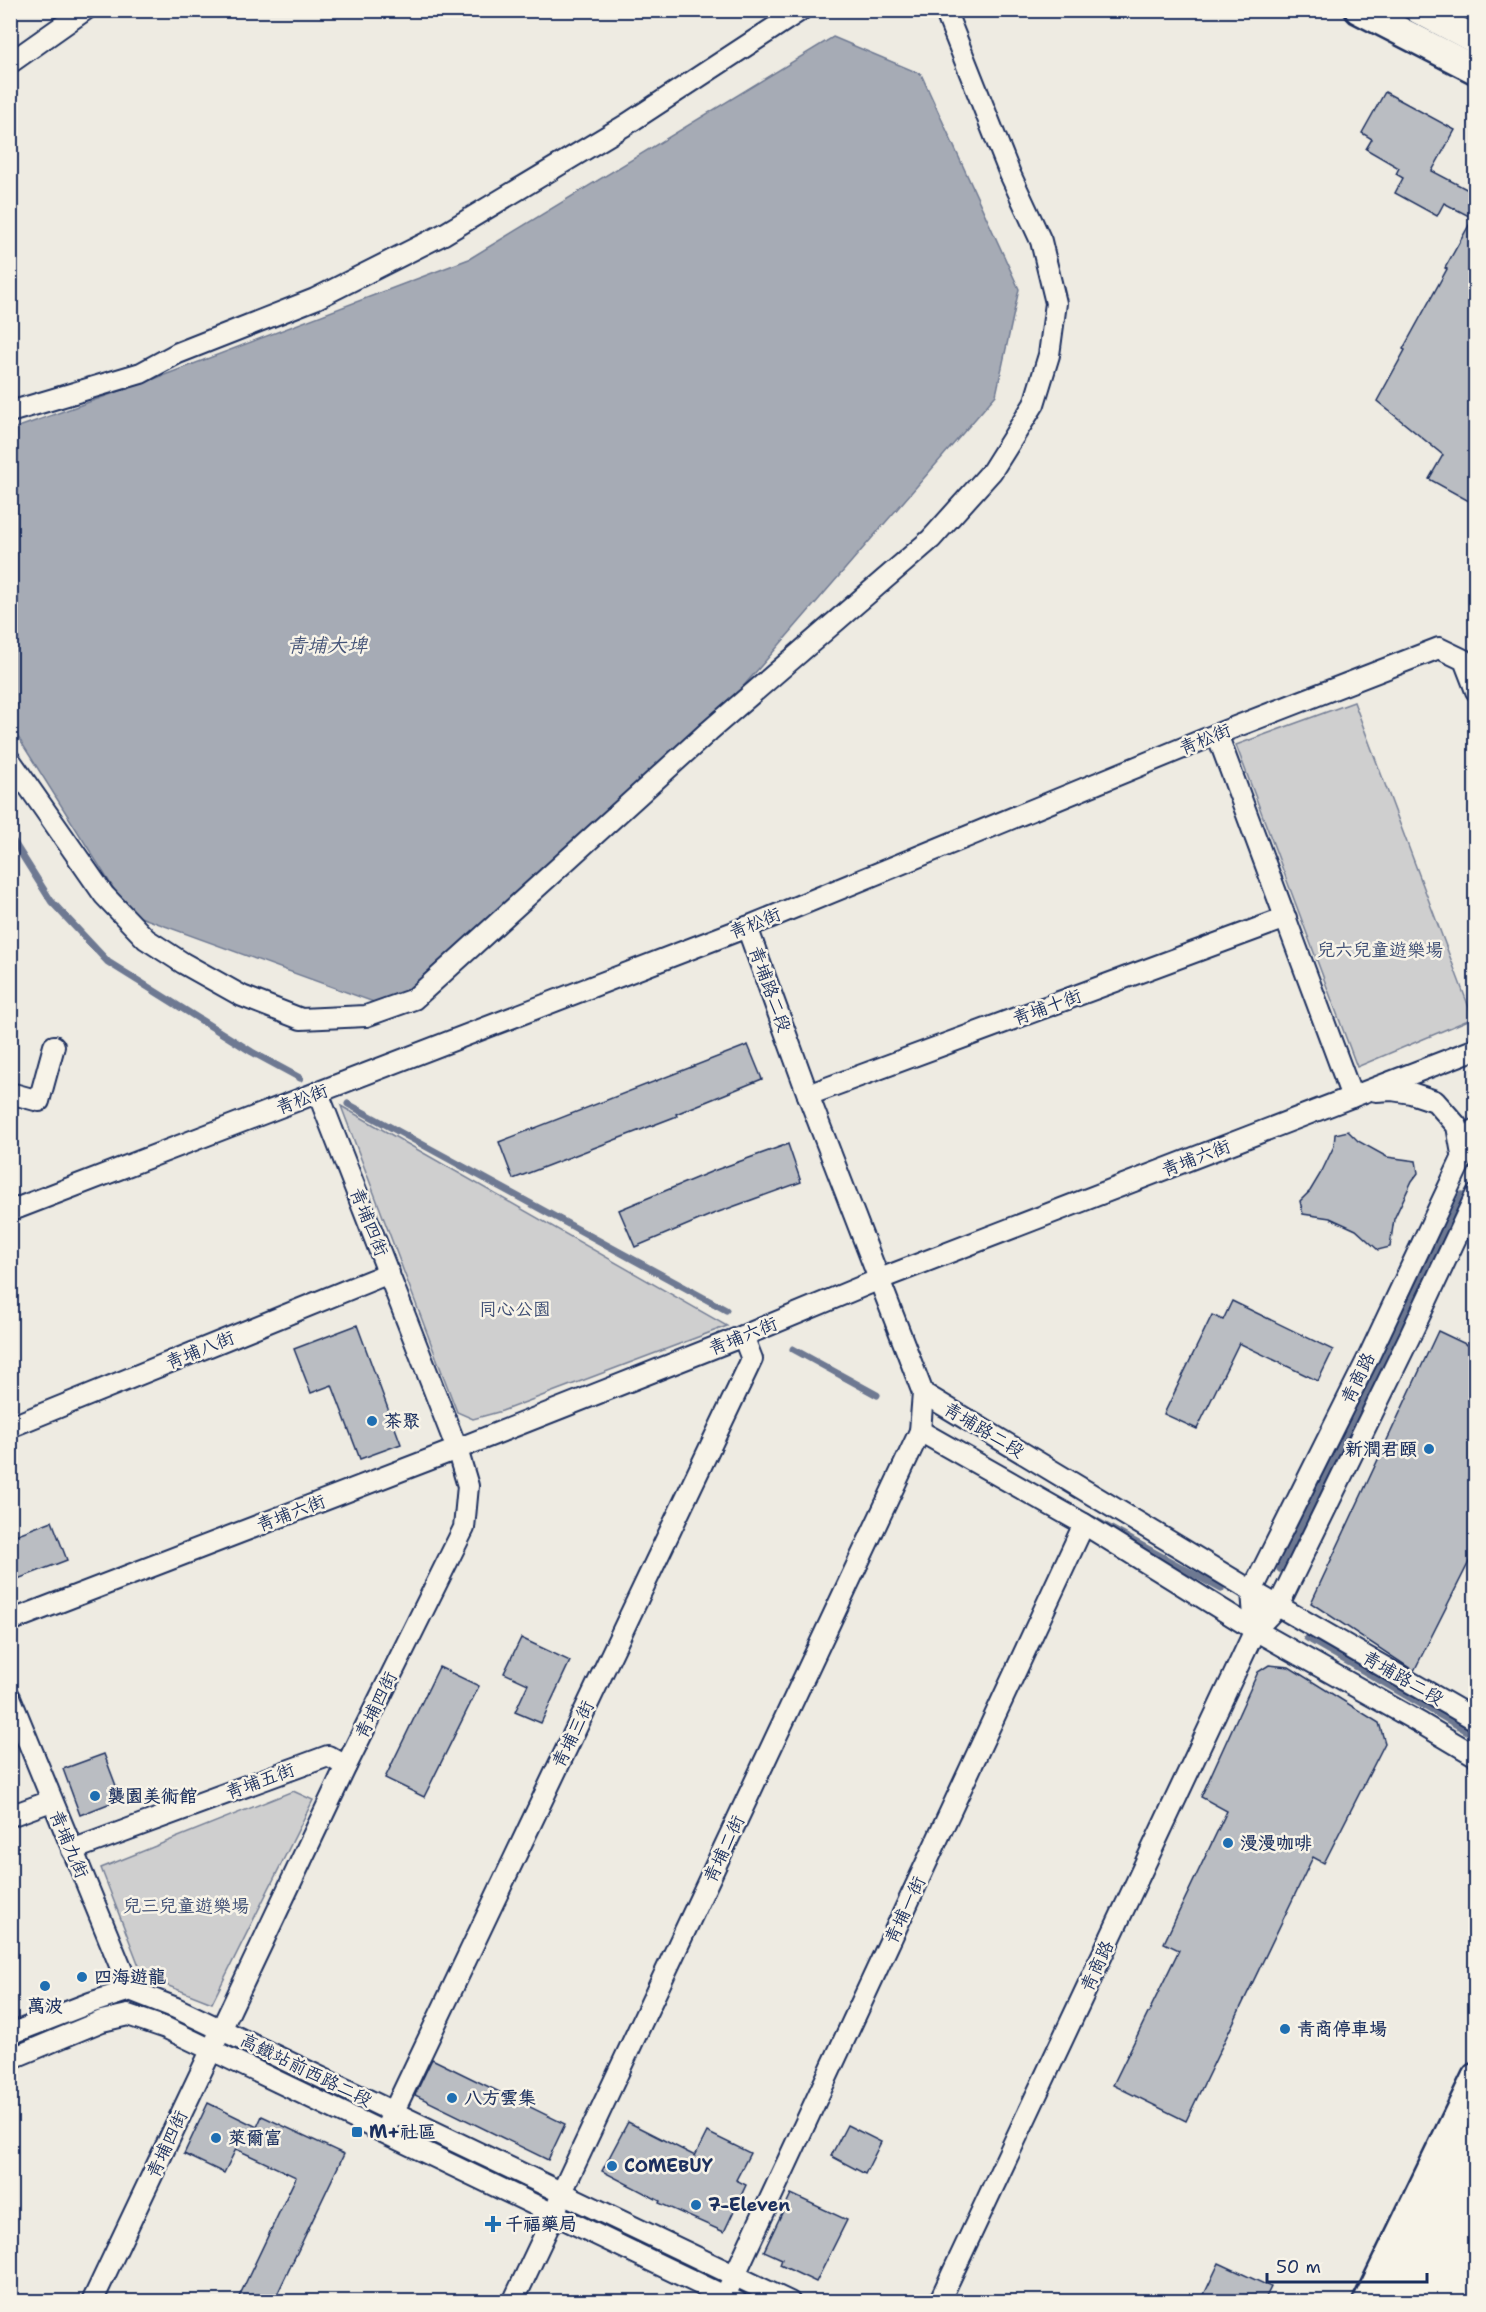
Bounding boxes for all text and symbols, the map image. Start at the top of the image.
water label: 青埔大埤 [287,632,369,658]
street label: 青松街 [1175,718,1235,760]
street label: 青松街 [725,902,785,944]
park label: 兒六兒童遊樂場 [1317,938,1443,962]
street label: 青埔路二段 [743,943,797,1035]
street label: 青埔十街 [1009,983,1085,1031]
street label: 青松街 [272,1078,332,1120]
street label: 青埔六街 [1158,1134,1234,1182]
street label: 青埔四街 [344,1184,394,1260]
park label: 同心公園 [479,1297,551,1321]
street label: 青埔六街 [705,1311,781,1361]
street label: 青埔八街 [162,1325,238,1375]
street label: 青商路 [1335,1348,1381,1408]
street label: 青埔路二段 [939,1397,1029,1463]
place label: 茶聚 [384,1409,420,1433]
marker: 茶聚 [365,1414,379,1428]
place label: 新潤君頤 [1345,1437,1417,1461]
marker: 新潤君頤 [1422,1442,1436,1456]
street label: 青埔六街 [253,1489,329,1537]
street label: 青埔路二段 [1358,1645,1448,1711]
street label: 青埔四街 [349,1667,403,1743]
street label: 青埔三街 [546,1696,600,1772]
street label: 青埔五街 [222,1757,298,1805]
place label: 襲園美術館 [107,1784,197,1808]
marker: 襲園美術館 [88,1789,102,1803]
street label: 青埔九街 [44,1806,94,1882]
street label: 青埔二街 [698,1811,750,1887]
place label: 漫漫咖啡 [1240,1831,1312,1855]
marker: 漫漫咖啡 [1221,1836,1235,1850]
street label: 青埔一街 [879,1872,931,1948]
park label: 兒三兒童遊樂場 [123,1894,249,1918]
street label: 青商路 [1075,1936,1119,1996]
place label: 四海遊龍 [94,1965,166,1989]
marker: 四海遊龍 [75,1970,89,1984]
marker: 萬波 [38,1979,52,1993]
place label: 萬波 [27,1994,63,2018]
place label: 青商停車場 [1297,2017,1387,2041]
marker: 青商停車場 [1278,2022,1292,2036]
street label: 高鐵站前西路二段 [236,2028,376,2112]
place label: 八方雲集 [464,2086,536,2110]
marker: 八方雲集 [445,2091,459,2105]
street label: 青埔四街 [141,2106,193,2182]
place label: M+社區 [369,2120,436,2144]
marker: M+社區 [350,2125,364,2139]
place label: 萊爾富 [228,2126,282,2150]
marker: 萊爾富 [209,2131,223,2145]
place label: COMEBUY [624,2154,713,2178]
marker: COMEBUY [605,2159,619,2173]
place label: 7-Eleven [708,2193,790,2217]
marker: 7-Eleven [689,2198,703,2212]
place label: 千福藥局 [505,2212,577,2236]
marker: 千福藥局 [486,2217,500,2231]
scale bar [1267,2246,1428,2284]
text: 50 m [1276,2255,1321,2279]

